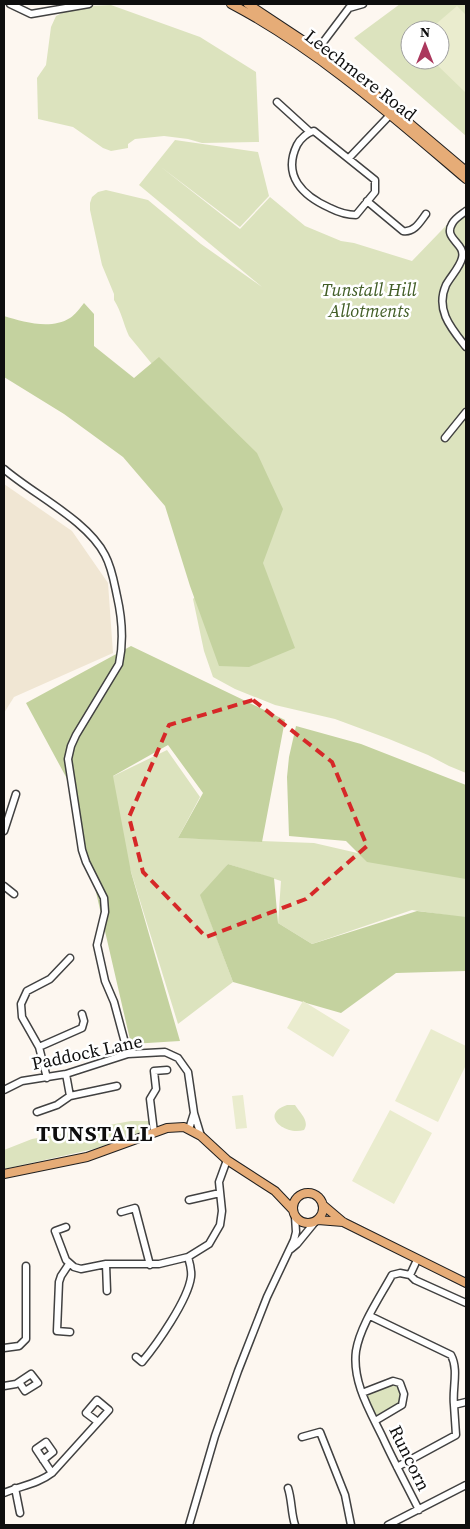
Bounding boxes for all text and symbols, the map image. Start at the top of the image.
north arrow [400,20,450,70]
text: N [420,22,430,42]
street label: Leechmere Road [300,23,422,127]
park label: Tunstall Hill Allotments [321,277,417,323]
street label: Paddock Lane [29,1028,145,1076]
district label: TUNSTALL [36,1118,154,1148]
street label: Runcorn [383,1421,437,1495]

